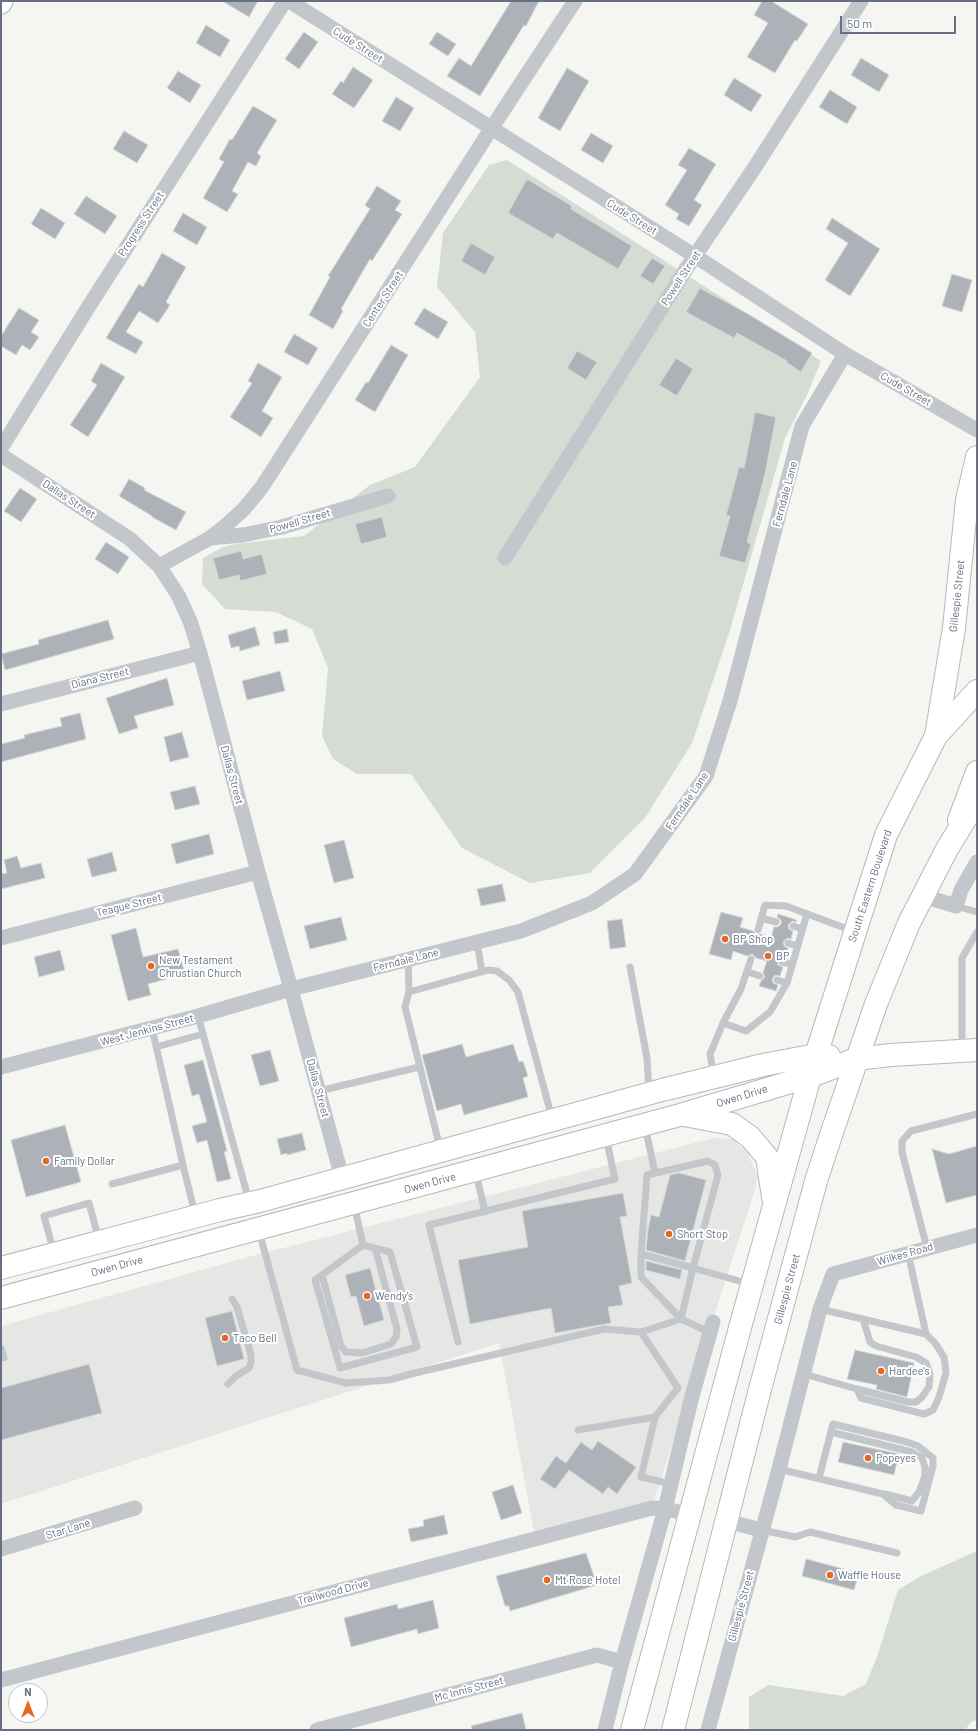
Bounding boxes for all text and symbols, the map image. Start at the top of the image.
scale bar [842,8,958,34]
text: 50 m [847,16,872,30]
street label: Cude Street [330,24,386,66]
street label: Progress Street [115,189,167,259]
street label: Cude Street [604,196,660,238]
street label: Powell Street [658,248,704,308]
street label: Center Street [360,268,406,330]
street label: Cude Street [878,369,934,409]
street label: Ferndale Lane [770,460,800,528]
street label: Dallas Street [40,477,98,521]
street label: Powell Street [268,506,332,536]
street label: Gillespie Street [947,559,967,633]
street label: Diana Street [70,664,130,692]
street label: Dallas Street [218,744,246,806]
street label: Ferndale Lane [663,769,711,833]
street label: South Eastern Boulevard [846,828,894,944]
street label: Teague Street [95,891,163,919]
place label: BP Shop [733,932,773,946]
marker: BP Shop [720,934,730,944]
street label: Ferndale Lane [372,945,440,975]
place label: BP [776,949,789,963]
marker: BP [763,951,773,961]
place label: New Testament Chrustian Church [159,953,241,979]
marker: New Testament Chrustian Church [146,961,156,971]
street label: West Jenkins Street [99,1011,195,1049]
street label: Dallas Street [304,1057,332,1119]
street label: Owen Drive [715,1082,769,1110]
place label: Family Dollar [54,1154,115,1168]
marker: Family Dollar [41,1156,51,1166]
street label: Owen Drive [403,1170,457,1196]
place label: Short Stop [677,1227,728,1241]
marker: Short Stop [664,1229,674,1239]
street label: Wilkes Road [875,1240,935,1268]
street label: Gillespie Street [771,1252,803,1326]
street label: Owen Drive [90,1253,144,1279]
place label: Wendy's [375,1289,413,1303]
marker: Wendy's [362,1291,372,1301]
place label: Taco Bell [233,1331,276,1345]
marker: Taco Bell [220,1333,230,1343]
place label: Hardee's [889,1364,930,1378]
marker: Hardee's [876,1366,886,1376]
place label: Popeyes [876,1451,916,1465]
marker: Popeyes [863,1453,873,1463]
street label: Star Lane [44,1516,92,1542]
place label: Waffle House [838,1568,901,1582]
street label: Gillespie Street [725,1569,757,1643]
marker: Waffle House [825,1570,835,1580]
place label: Mt Rose Hotel [555,1573,620,1587]
marker: Mt Rose Hotel [542,1575,552,1585]
street label: Trailwood Drive [296,1576,370,1608]
street label: Mc Innis Street [433,1673,505,1705]
north arrow [8,1683,48,1723]
text: N [24,1685,32,1698]

